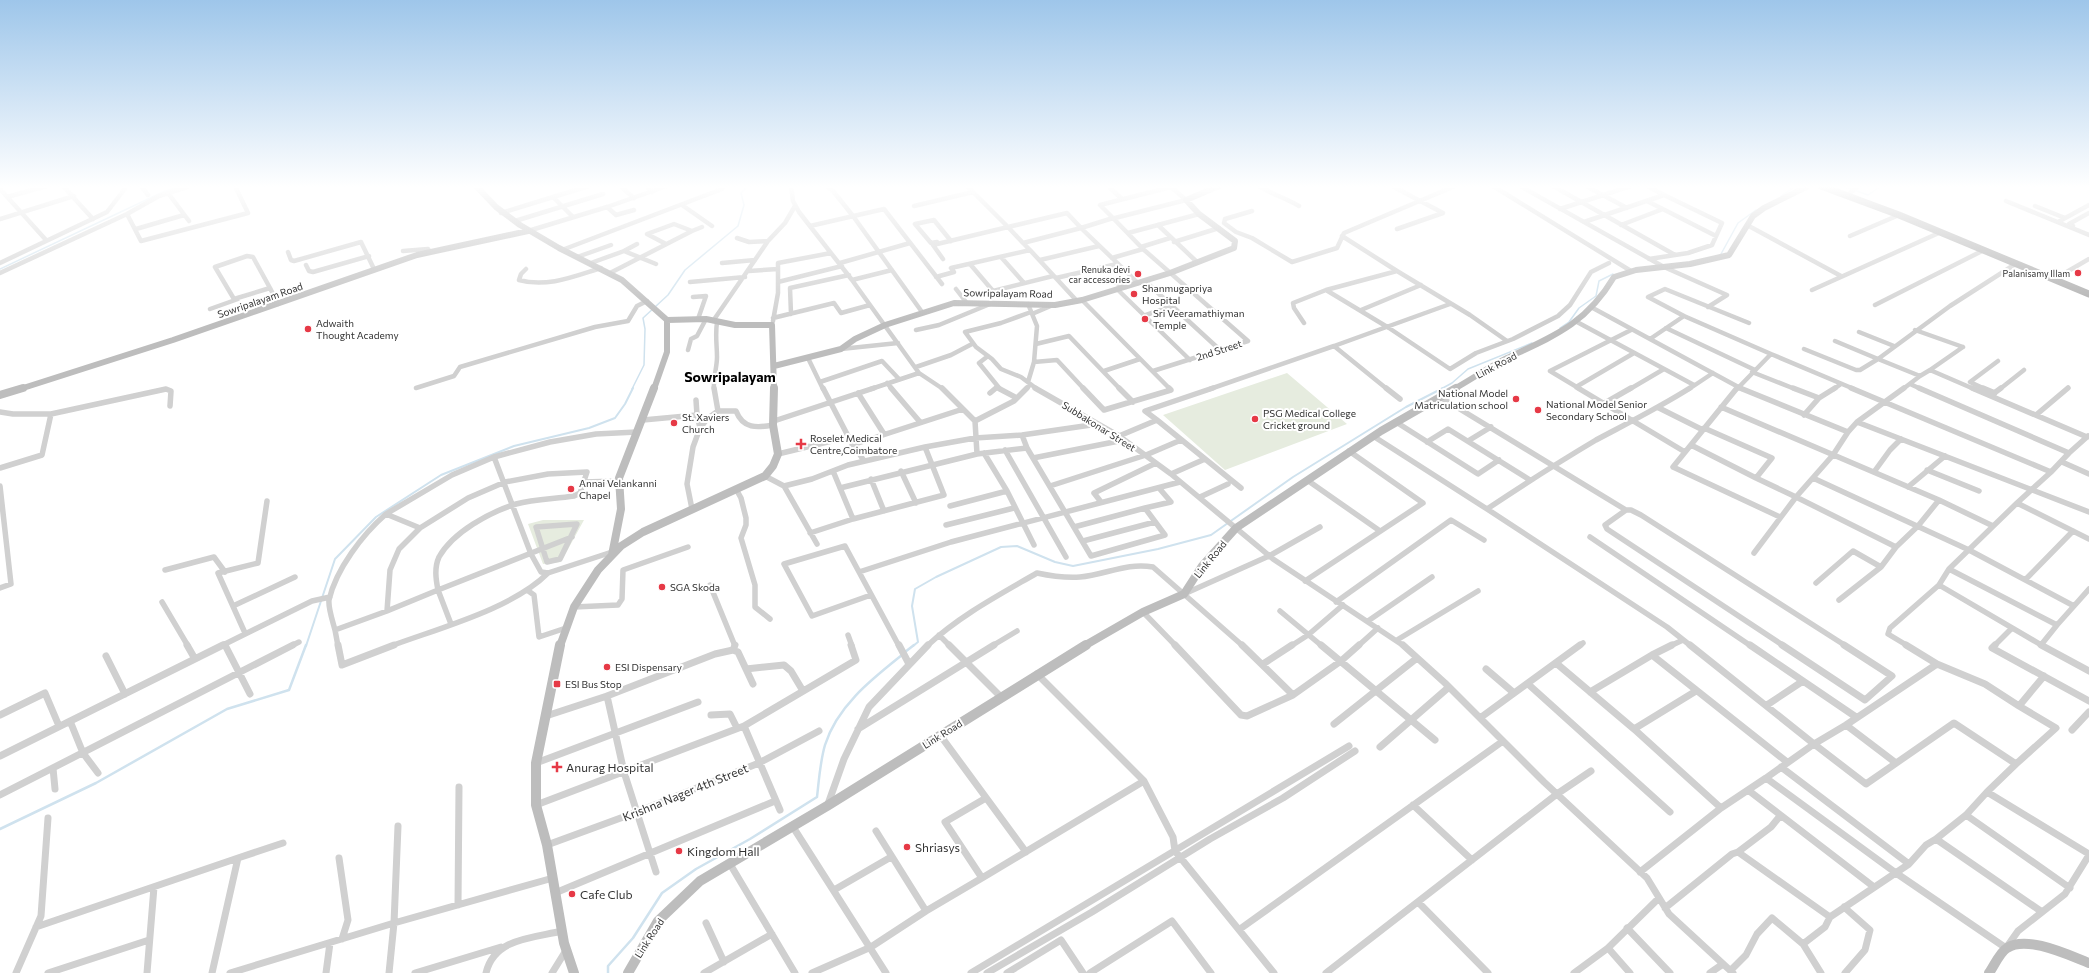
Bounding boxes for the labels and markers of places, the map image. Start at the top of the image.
place label: Renuka devi car accessories [1069,264,1130,285]
place label: Palanisamy Illam [2003,268,2070,279]
marker: Palanisamy Illam [2073,268,2083,278]
marker: Renuka devi car accessories [1133,269,1143,279]
place label: Shanmugapriya Hospital [1142,282,1212,306]
marker: Shanmugapriya Hospital [1129,289,1139,299]
place label: Sri Veeramathiyman Temple [1153,307,1244,331]
marker: Sri Veeramathiyman Temple [1140,314,1150,324]
place label: Adwaith Thought Academy [316,317,399,341]
marker: Adwaith Thought Academy [303,324,313,334]
place label: National Model Matriculation school [1414,387,1508,411]
marker: National Model Matriculation school [1511,394,1521,404]
place label: National Model Senior Secondary School [1546,398,1647,422]
marker: National Model Senior Secondary School [1533,405,1543,415]
place label: PSG Medical College Cricket ground [1263,407,1356,431]
place label: St. Xaviers Church [682,411,730,435]
marker: PSG Medical College Cricket ground [1250,414,1260,424]
marker: St. Xaviers Church [669,418,679,428]
place label: Roselet Medical Centre,Coimbatore [810,432,897,456]
marker: Roselet Medical Centre,Coimbatore [795,438,807,450]
place label: Annai Velankanni Chapel [579,477,657,501]
marker: Annai Velankanni Chapel [566,484,576,494]
place label: SGA Skoda [670,581,720,593]
marker: SGA Skoda [657,582,667,592]
place label: ESI Dispensary [615,661,682,673]
marker: ESI Dispensary [602,662,612,672]
place label: ESI Bus Stop [565,678,622,690]
marker: ESI Bus Stop [552,679,562,689]
place label: Anurag Hospital [566,760,654,774]
marker: Anurag Hospital [551,761,563,773]
place label: Shriasys [915,840,960,854]
marker: Shriasys [902,842,912,852]
place label: Kingdom Hall [687,844,760,858]
marker: Kingdom Hall [674,846,684,856]
place label: Cafe Club [580,887,633,901]
marker: Cafe Club [567,889,577,899]

